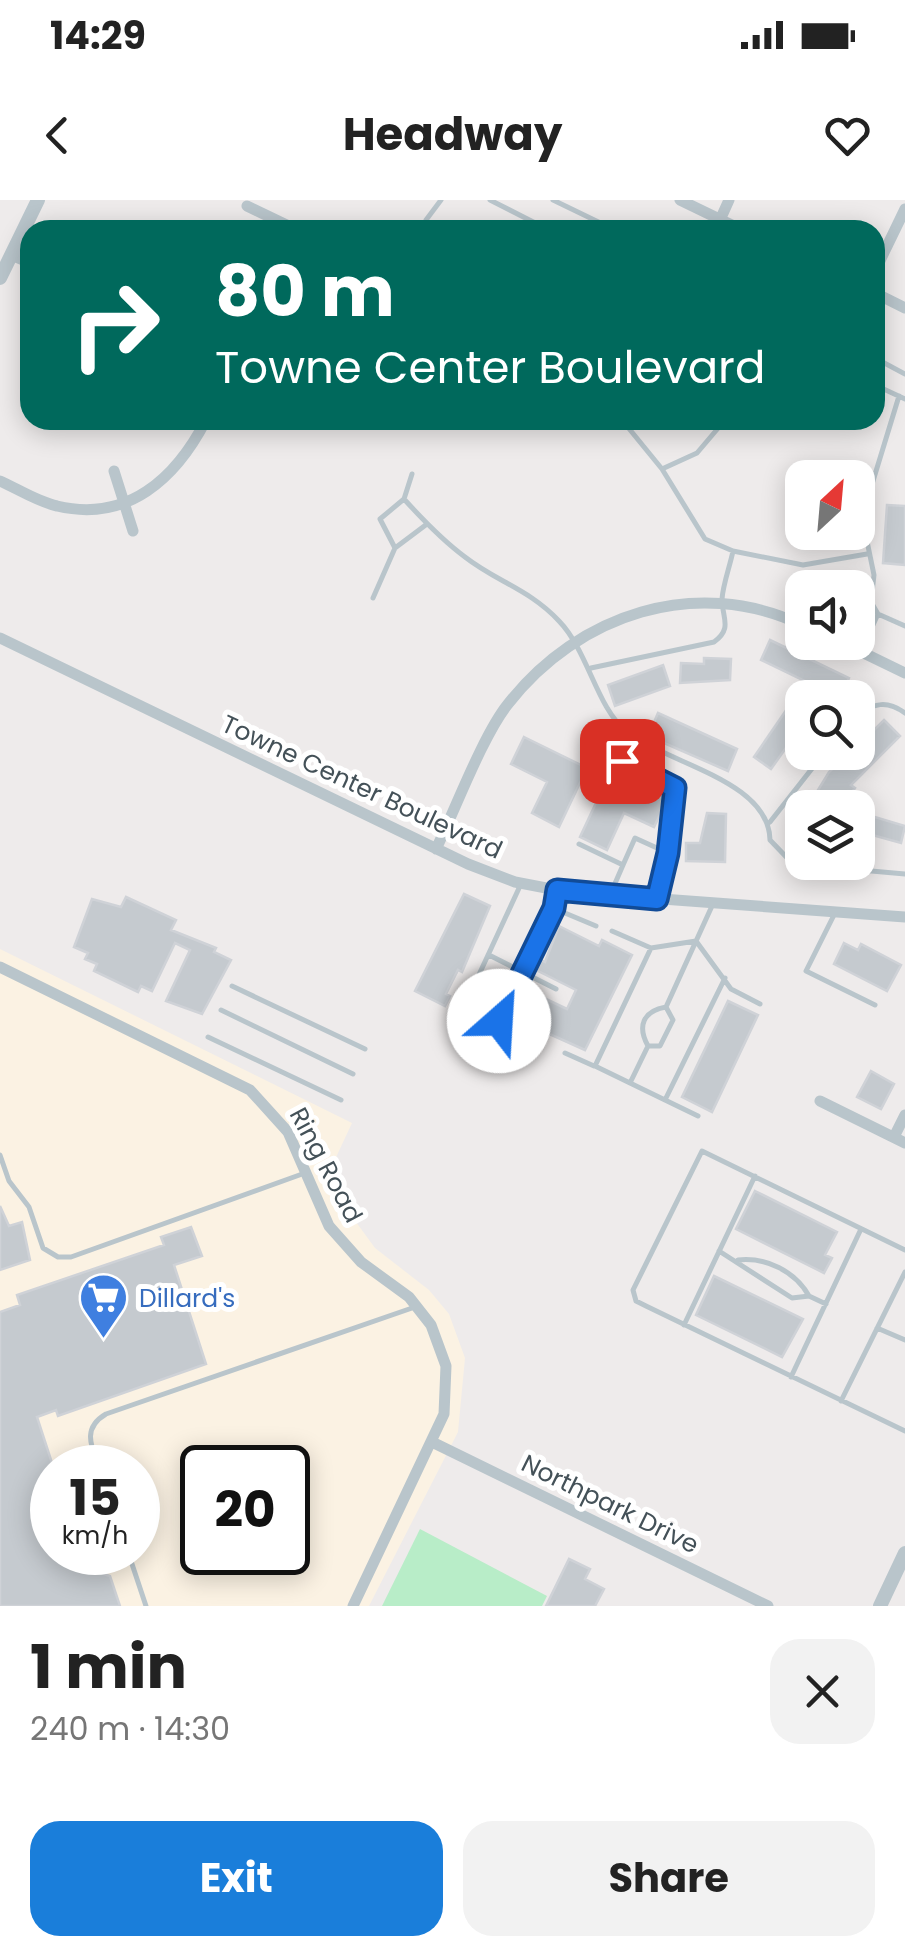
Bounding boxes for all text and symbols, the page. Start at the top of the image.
text: 14:29 [50,9,146,62]
text: Headway [343,103,562,166]
icon: back [30,108,85,163]
icon: heart [820,108,875,163]
text: 80 m [215,242,395,341]
icon: right [50,260,180,390]
text: Towne Center Boulevard [215,336,765,399]
north arrow [785,460,875,550]
map controls [785,460,875,880]
button: sound [785,570,875,660]
button: search [785,680,875,770]
street label: Towne Center Boulevard [216,707,508,867]
pin [580,719,665,804]
icon: arrive [595,734,650,789]
button: layers [785,790,875,880]
position arrow [447,969,551,1073]
street label: Ring Road [281,1101,371,1229]
supermarket icon: Dillard's [78,1272,130,1340]
place label: Dillard's [139,1281,235,1316]
speed limit sign: 20 [180,1445,310,1575]
street label: Northpark Drive [515,1446,705,1562]
text: 15 [69,1462,121,1533]
text: km/h [62,1518,128,1553]
text: 1 min [30,1625,187,1709]
button: close [770,1639,875,1744]
text: 240 m · 14:30 [30,1706,230,1751]
button: Exit [30,1821,443,1936]
button: Share [463,1821,875,1936]

